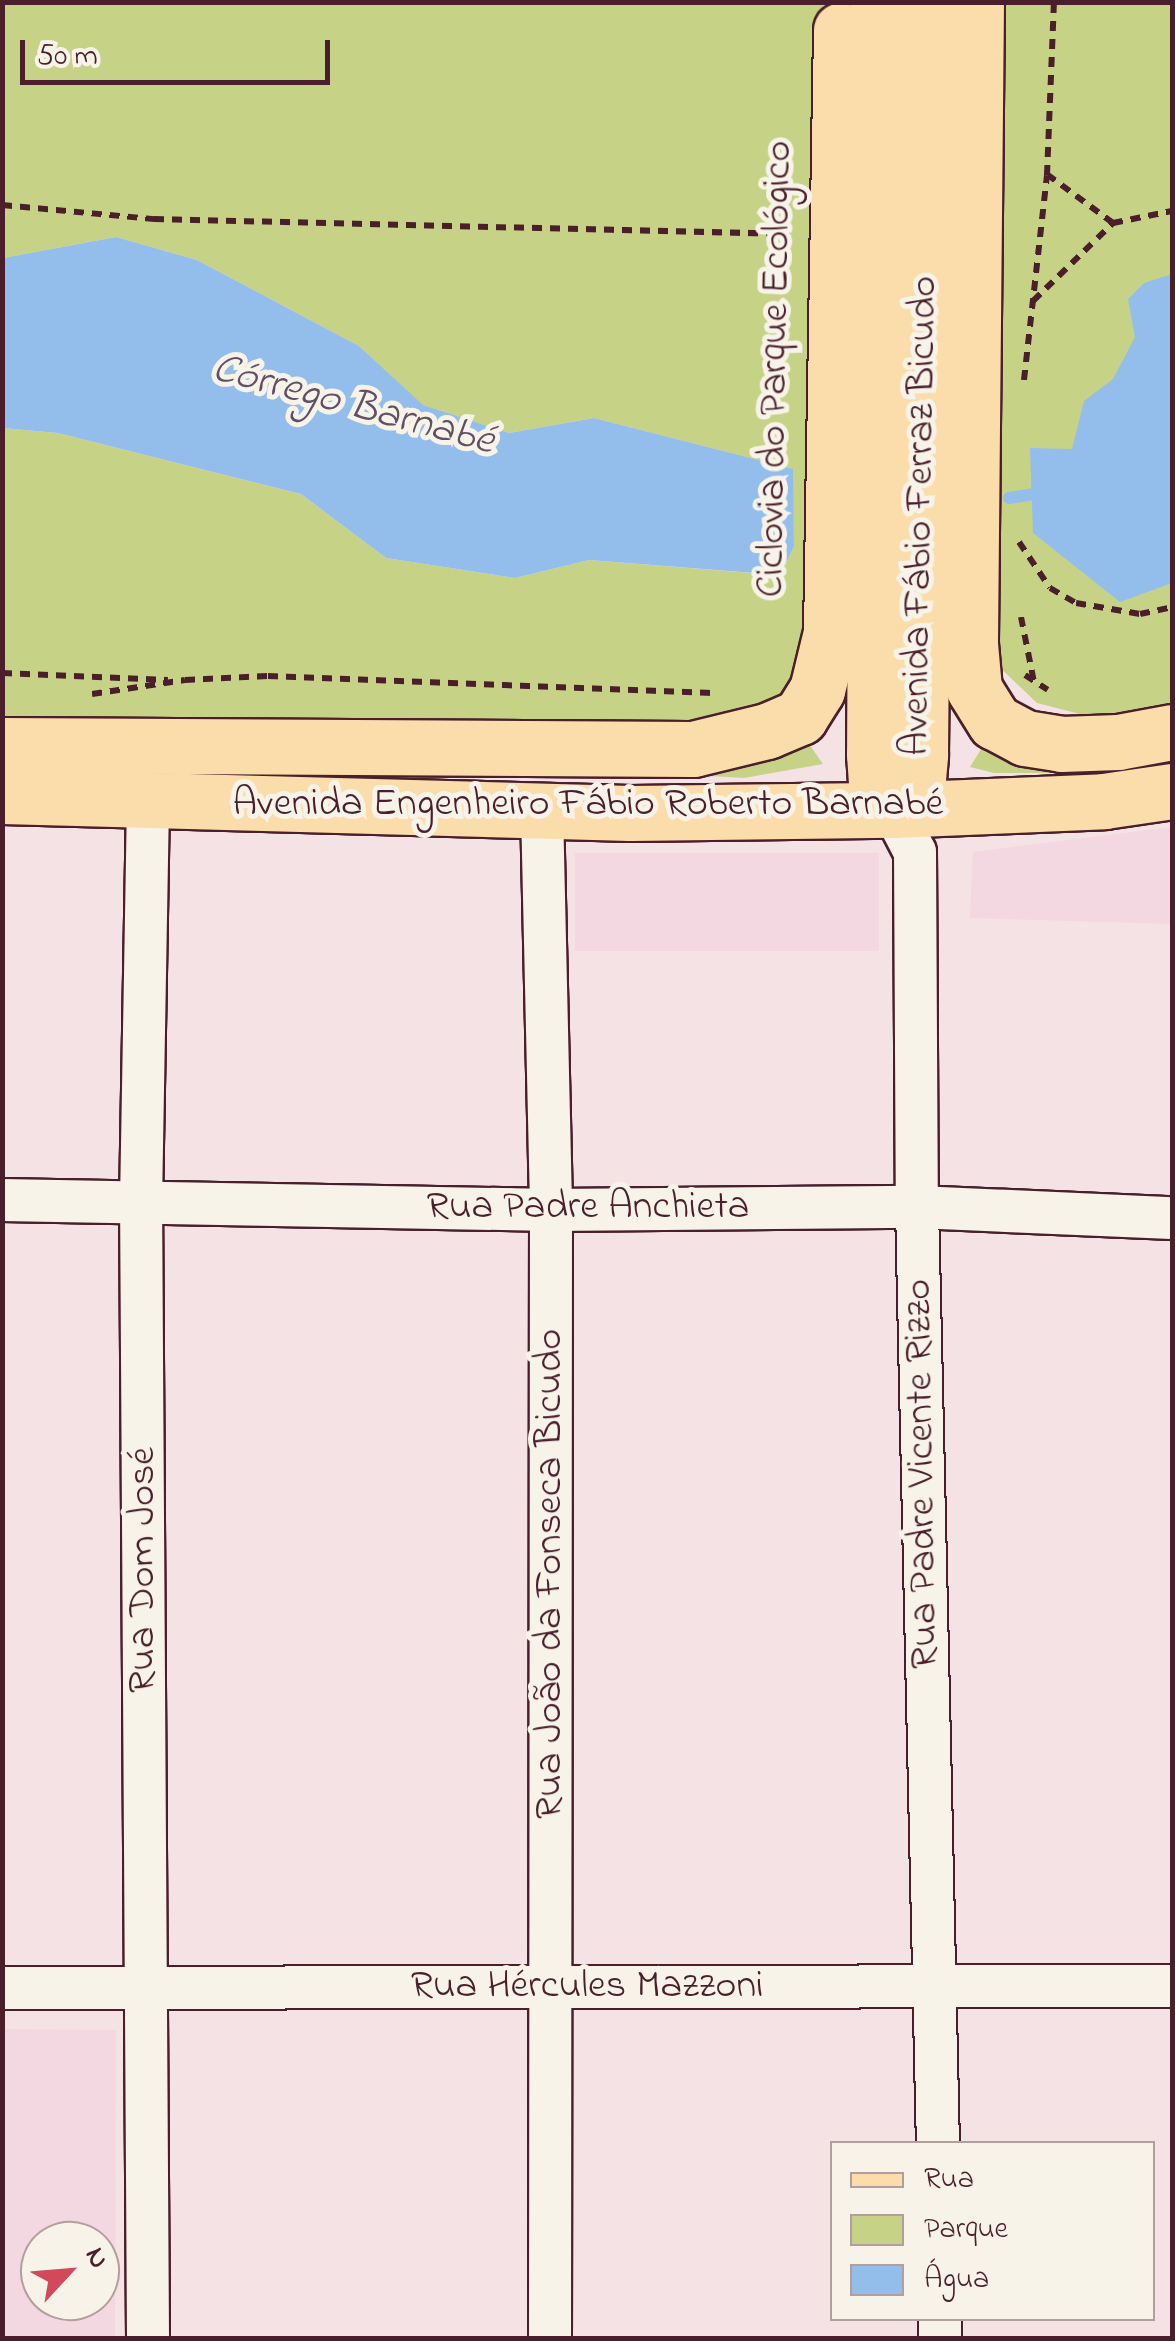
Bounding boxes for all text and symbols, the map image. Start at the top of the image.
scale bar [25,20,335,82]
text: 50 m [37,35,98,79]
street label: Ciclovia do Parque Ecológico [748,140,804,598]
street label: Avenida Fábio Ferraz Bicudo [893,275,949,757]
water label: Córrego Barnabé [207,344,499,468]
street label: Avenida Engenheiro Fábio Roberto Barnabé [232,781,944,829]
street label: Rua Padre Anchieta [427,1184,749,1232]
street label: Rua Padre Vicente Rizzo [896,1279,950,1669]
street label: Rua João da Fonseca Bicudo [527,1329,575,1819]
street label: Rua Dom José [120,1447,168,1693]
street label: Rua Hércules Mazzoni [411,1963,763,2011]
legend [830,2141,1155,2321]
text: Rua [924,2158,974,2202]
text: Parque [924,2208,1008,2252]
north arrow [20,2221,120,2321]
text: N [73,2241,118,2276]
text: Água [924,2258,989,2302]

